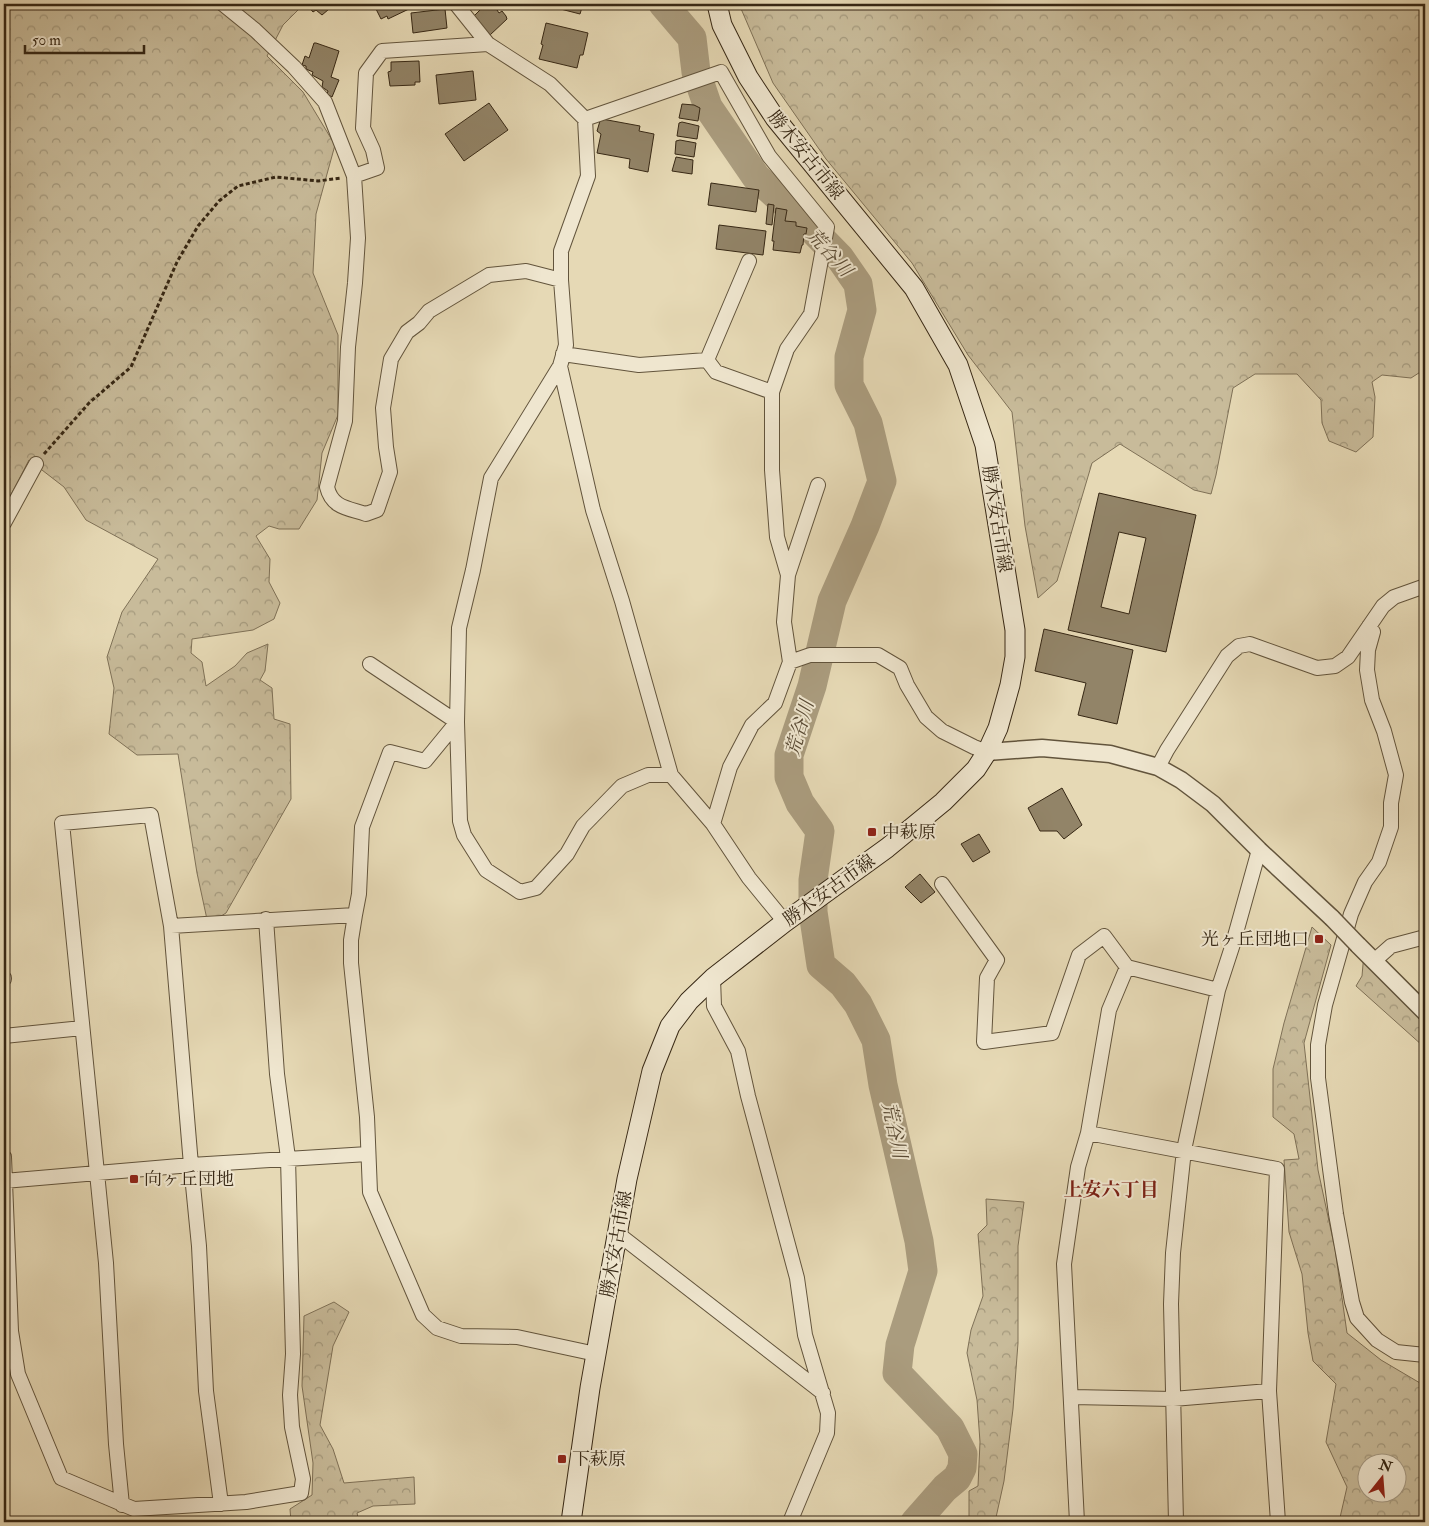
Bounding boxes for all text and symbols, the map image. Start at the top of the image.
scale bar [25,22,144,54]
text: 50 m [32,31,61,50]
street label: 勝木安古市線 [763,106,849,205]
water label: 荒谷川 [801,223,859,283]
street label: 勝木安古市線 [977,464,1016,574]
water label: 荒谷川 [781,696,820,759]
place label: 中萩原 [882,821,936,844]
marker: 中萩原 [866,826,878,838]
street label: 勝木安古市線 [779,849,880,931]
place label: 光ヶ丘団地口 [1201,928,1309,951]
marker: 光ヶ丘団地口 [1313,933,1325,945]
water label: 荒谷川 [876,1100,912,1163]
place label: 向ヶ丘団地 [144,1168,234,1191]
marker: 向ヶ丘団地 [128,1173,140,1185]
district label: 上安六丁目 [1063,1178,1159,1202]
street label: 勝木安古市線 [596,1189,637,1299]
place label: 下萩原 [572,1448,626,1471]
marker: 下萩原 [556,1453,568,1465]
north arrow [1356,1454,1406,1504]
text: N [1376,1456,1395,1476]

